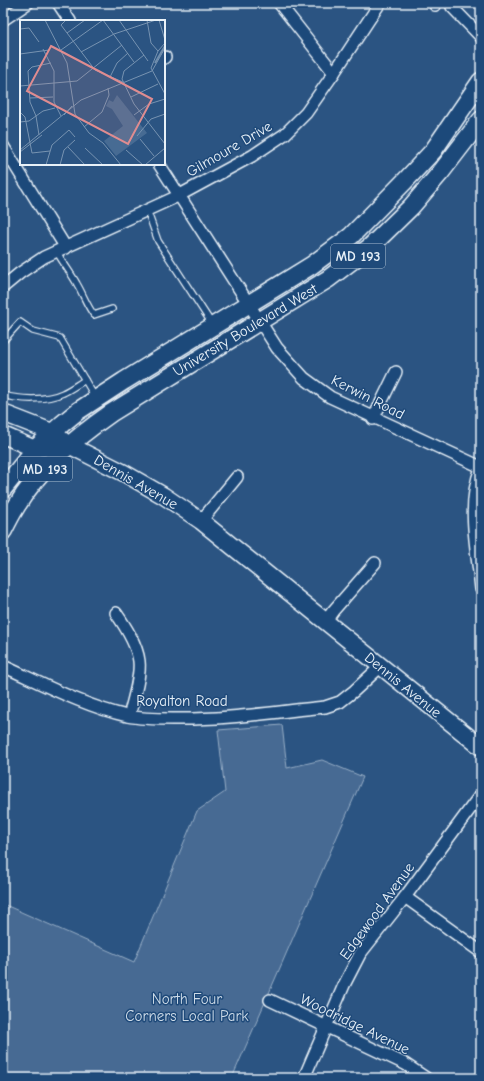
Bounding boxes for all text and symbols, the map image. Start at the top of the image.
inset map [20,20,165,165]
street label: Gilmoure Drive [183,117,275,181]
road number: MD 193 [331,244,385,268]
street label: University Boulevard West [170,279,321,380]
street label: Kerwin Road [328,371,408,423]
street label: Dennis Avenue [91,451,182,514]
road number: MD 193 [18,457,72,481]
street label: Dennis Avenue [361,648,446,722]
street label: Royalton Road [136,692,228,710]
street label: Edgewood Avenue [336,859,419,963]
park label: North Four Corners Local Park [125,990,249,1025]
street label: Woodridge Avenue [297,990,413,1059]

